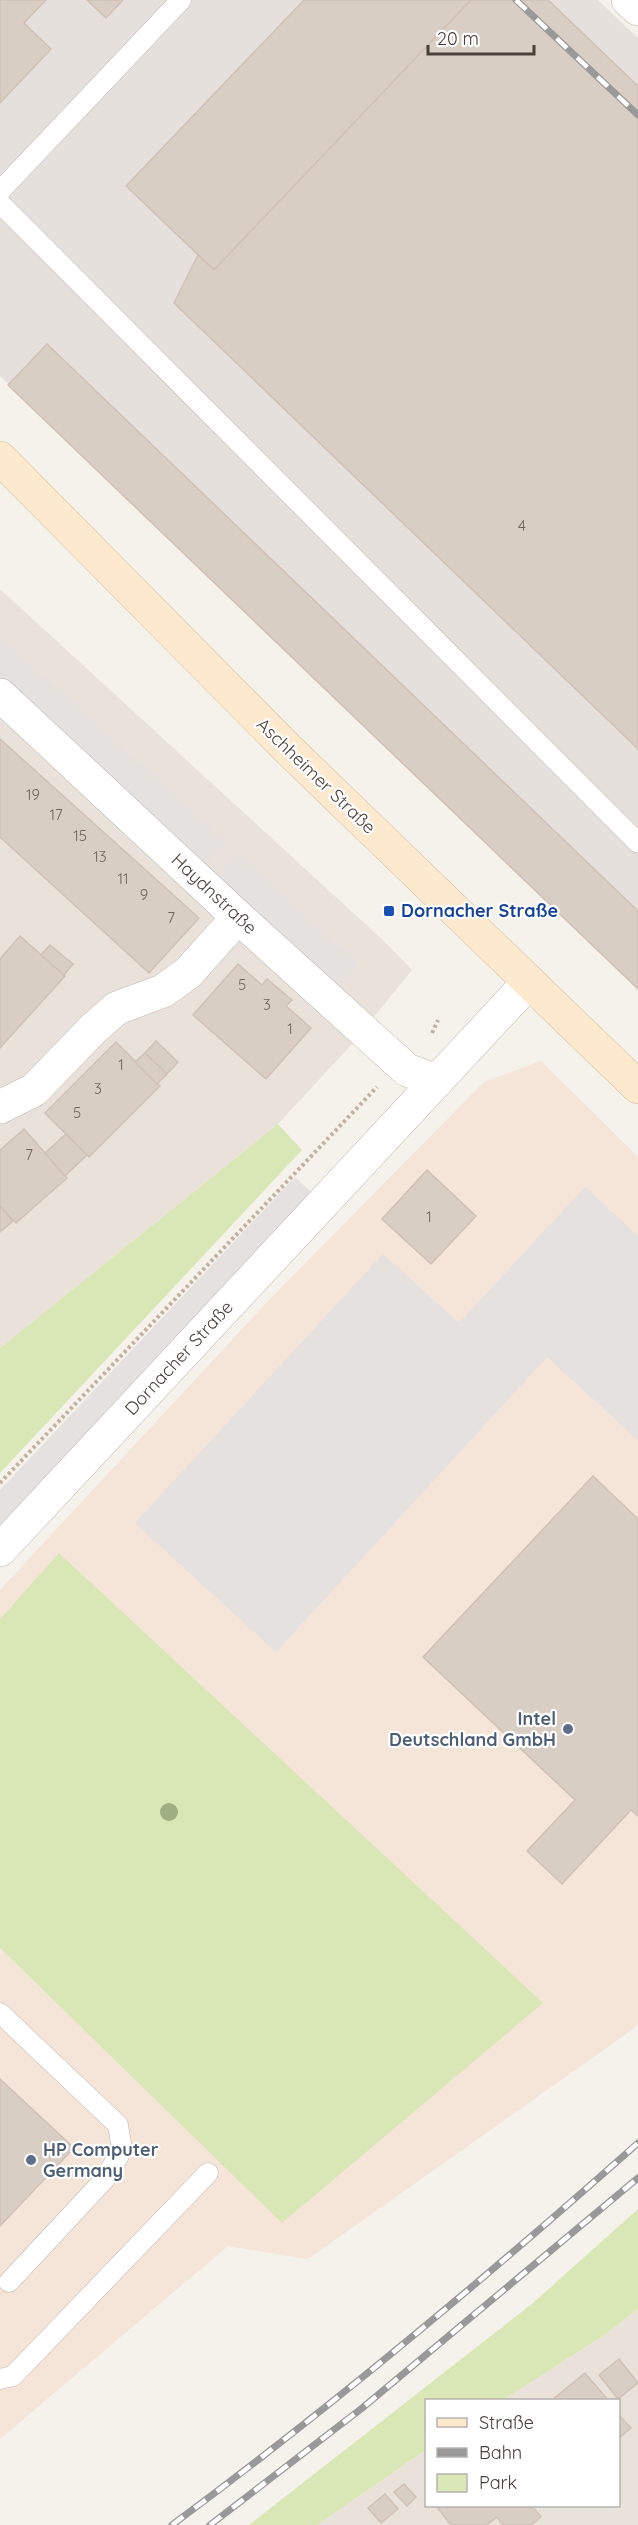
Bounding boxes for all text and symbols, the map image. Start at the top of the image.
scale bar [428,18,534,56]
text: 20 m [437,27,479,50]
house number: 4 [518,516,526,535]
street label: Aschheimer Straße [252,713,381,839]
house number: 19 [26,785,40,804]
house number: 17 [49,805,63,824]
house number: 15 [73,826,87,845]
house number: 13 [93,847,107,866]
street label: Haydnstraße [167,848,262,939]
house number: 11 [117,869,129,888]
house number: 9 [140,885,148,904]
place label: Dornacher Straße [401,899,558,922]
marker: Dornacher Straße [382,904,396,918]
house number: 7 [167,908,175,927]
house number: 5 [238,975,246,994]
house number: 3 [263,995,271,1014]
house number: 1 [287,1019,293,1038]
house number: 1 [118,1055,124,1074]
house number: 3 [94,1079,102,1098]
house number: 5 [73,1103,81,1122]
house number: 7 [25,1145,33,1164]
house number: 1 [426,1207,432,1226]
street label: Dornacher Straße [120,1295,238,1420]
place label: Intel Deutschland GmbH [389,1707,556,1751]
marker: Intel Deutschland GmbH [561,1722,575,1736]
place label: HP Computer Germany [43,2138,159,2182]
marker: HP Computer Germany [24,2153,38,2167]
legend [425,2399,620,2507]
text: Straße [479,2411,534,2434]
text: Bahn [479,2441,522,2464]
text: Park [479,2471,517,2494]

